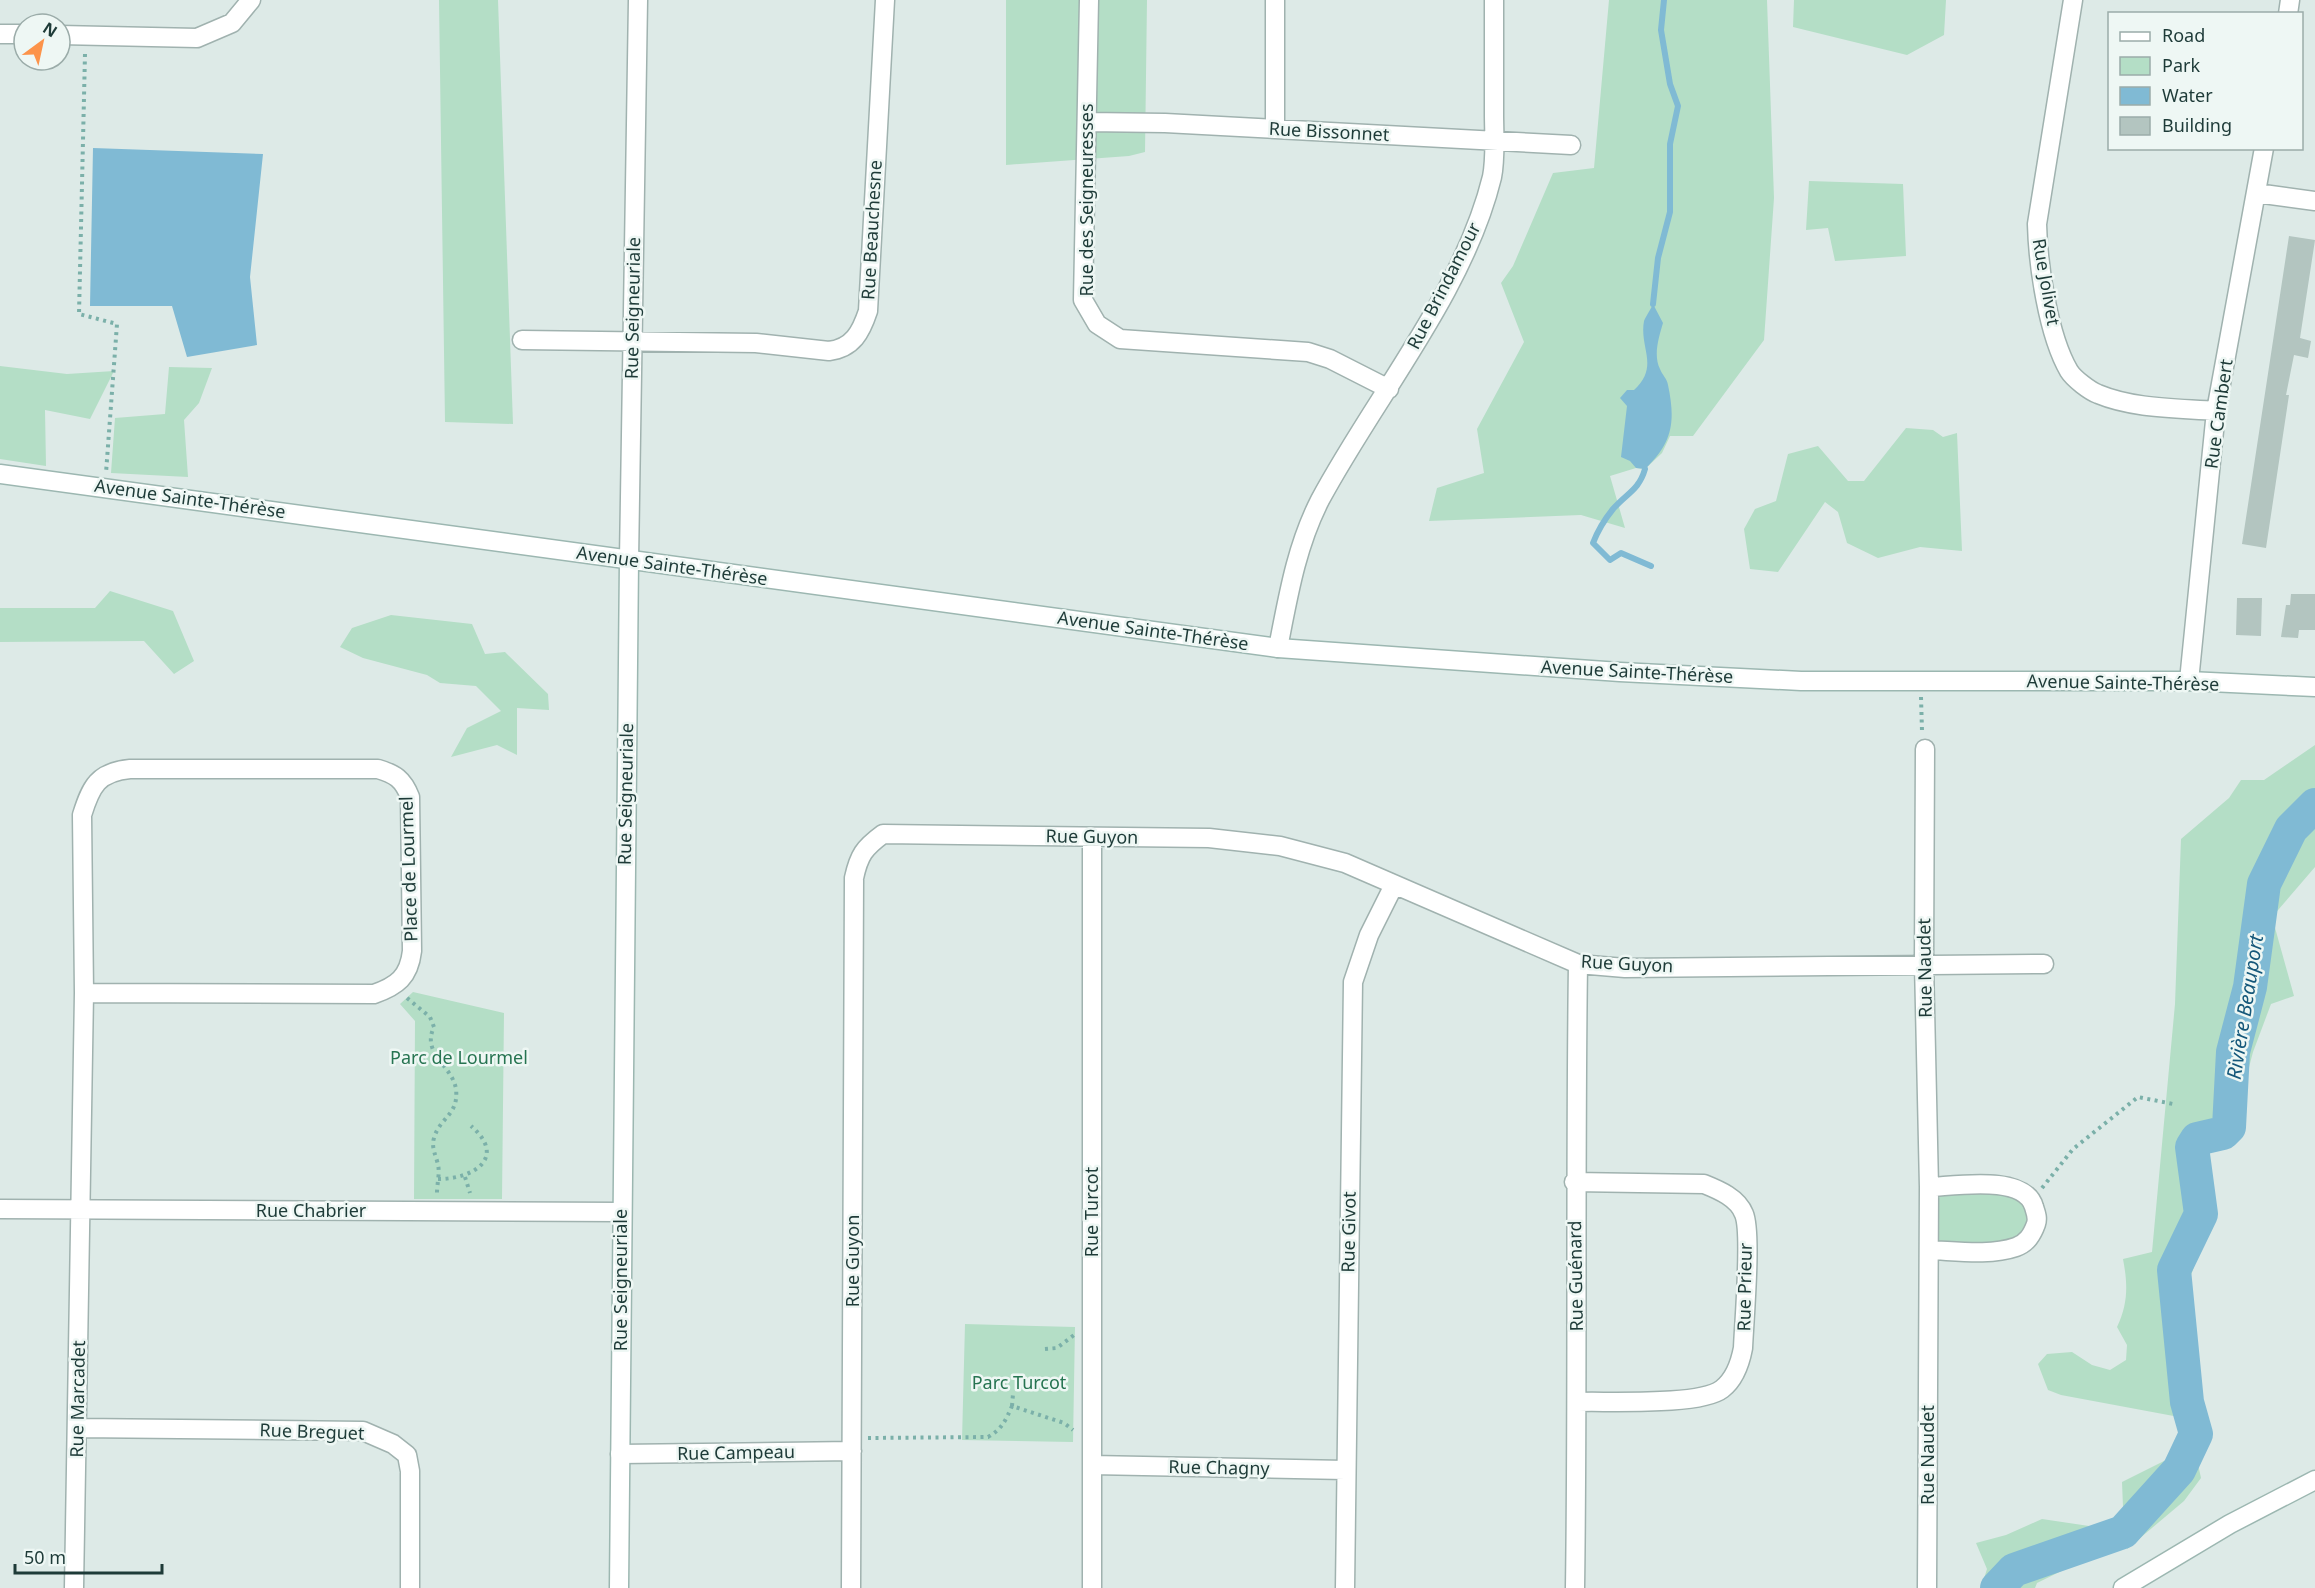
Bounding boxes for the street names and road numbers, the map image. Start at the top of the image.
street label: Rue des Seigneuresses [1074,103,1098,297]
street label: Rue Bissonnet [1268,116,1390,146]
street label: Rue Beauchesne [855,159,887,301]
street label: Rue Brindamour [1401,217,1486,353]
street label: Rue Jolivet [2028,236,2067,328]
street label: Rue Seigneuriale [619,237,645,379]
street label: Rue Cambert [2198,357,2238,470]
street label: Avenue Sainte-Thérèse [93,473,287,523]
street label: Avenue Sainte-Thérèse [575,540,769,590]
street label: Avenue Sainte-Thérèse [1056,605,1250,655]
street label: Avenue Sainte-Thérèse [1540,654,1734,688]
street label: Avenue Sainte-Thérèse [2027,668,2220,696]
street label: Rue Seigneuriale [612,723,638,865]
street label: Place de Lourmel [393,796,423,942]
street label: Rue Guyon [1046,823,1139,849]
street label: Rue Naudet [1911,917,1937,1018]
street label: Rue Guyon [1580,949,1674,977]
street label: Rue Turcot [1079,1166,1103,1257]
street label: Rue Givot [1335,1191,1361,1273]
street label: Rue Chabrier [256,1198,367,1222]
street label: Rue Seigneuriale [608,1209,632,1351]
street label: Rue Guyon [840,1215,864,1307]
street label: Rue Guénard [1562,1220,1588,1332]
street label: Rue Prieur [1731,1242,1757,1332]
street label: Rue Marcadet [64,1340,90,1458]
street label: Rue Naudet [1915,1405,1939,1505]
street label: Rue Breguet [259,1417,365,1445]
street label: Rue Campeau [677,1439,795,1465]
street label: Rue Chagny [1168,1454,1271,1480]

